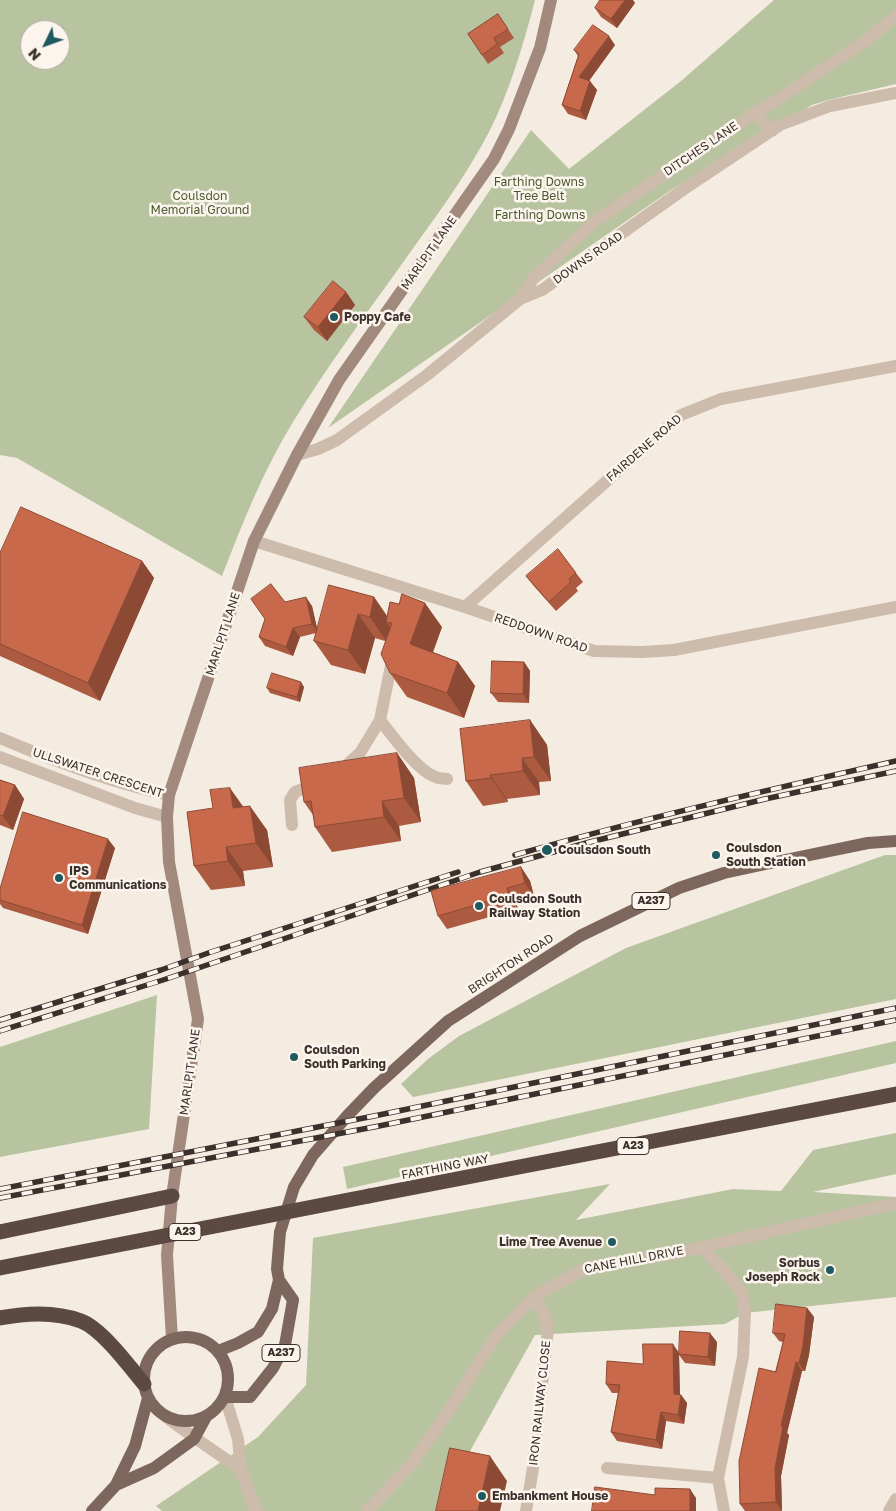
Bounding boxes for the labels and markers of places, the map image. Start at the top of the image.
place label: Poppy Cafe [344,310,411,324]
marker: Poppy Cafe [328,311,340,323]
place label: Coulsdon South Station [726,841,806,869]
marker: Coulsdon South [540,843,554,857]
place label: Coulsdon South [558,843,651,857]
marker: Coulsdon South Station [710,849,722,861]
place label: IPS Communications [69,864,167,892]
marker: IPS Communications [53,872,65,884]
place label: Coulsdon South Railway Station [489,892,582,920]
marker: Coulsdon South Railway Station [473,900,485,912]
place label: Coulsdon South Parking [304,1043,386,1071]
marker: Coulsdon South Parking [288,1051,300,1063]
place label: Lime Tree Avenue [499,1235,602,1249]
marker: Lime Tree Avenue [606,1236,618,1248]
place label: Sorbus Joseph Rock [745,1256,820,1284]
marker: Sorbus Joseph Rock [824,1264,836,1276]
place label: Embankment House [492,1489,608,1503]
marker: Embankment House [476,1490,488,1502]

